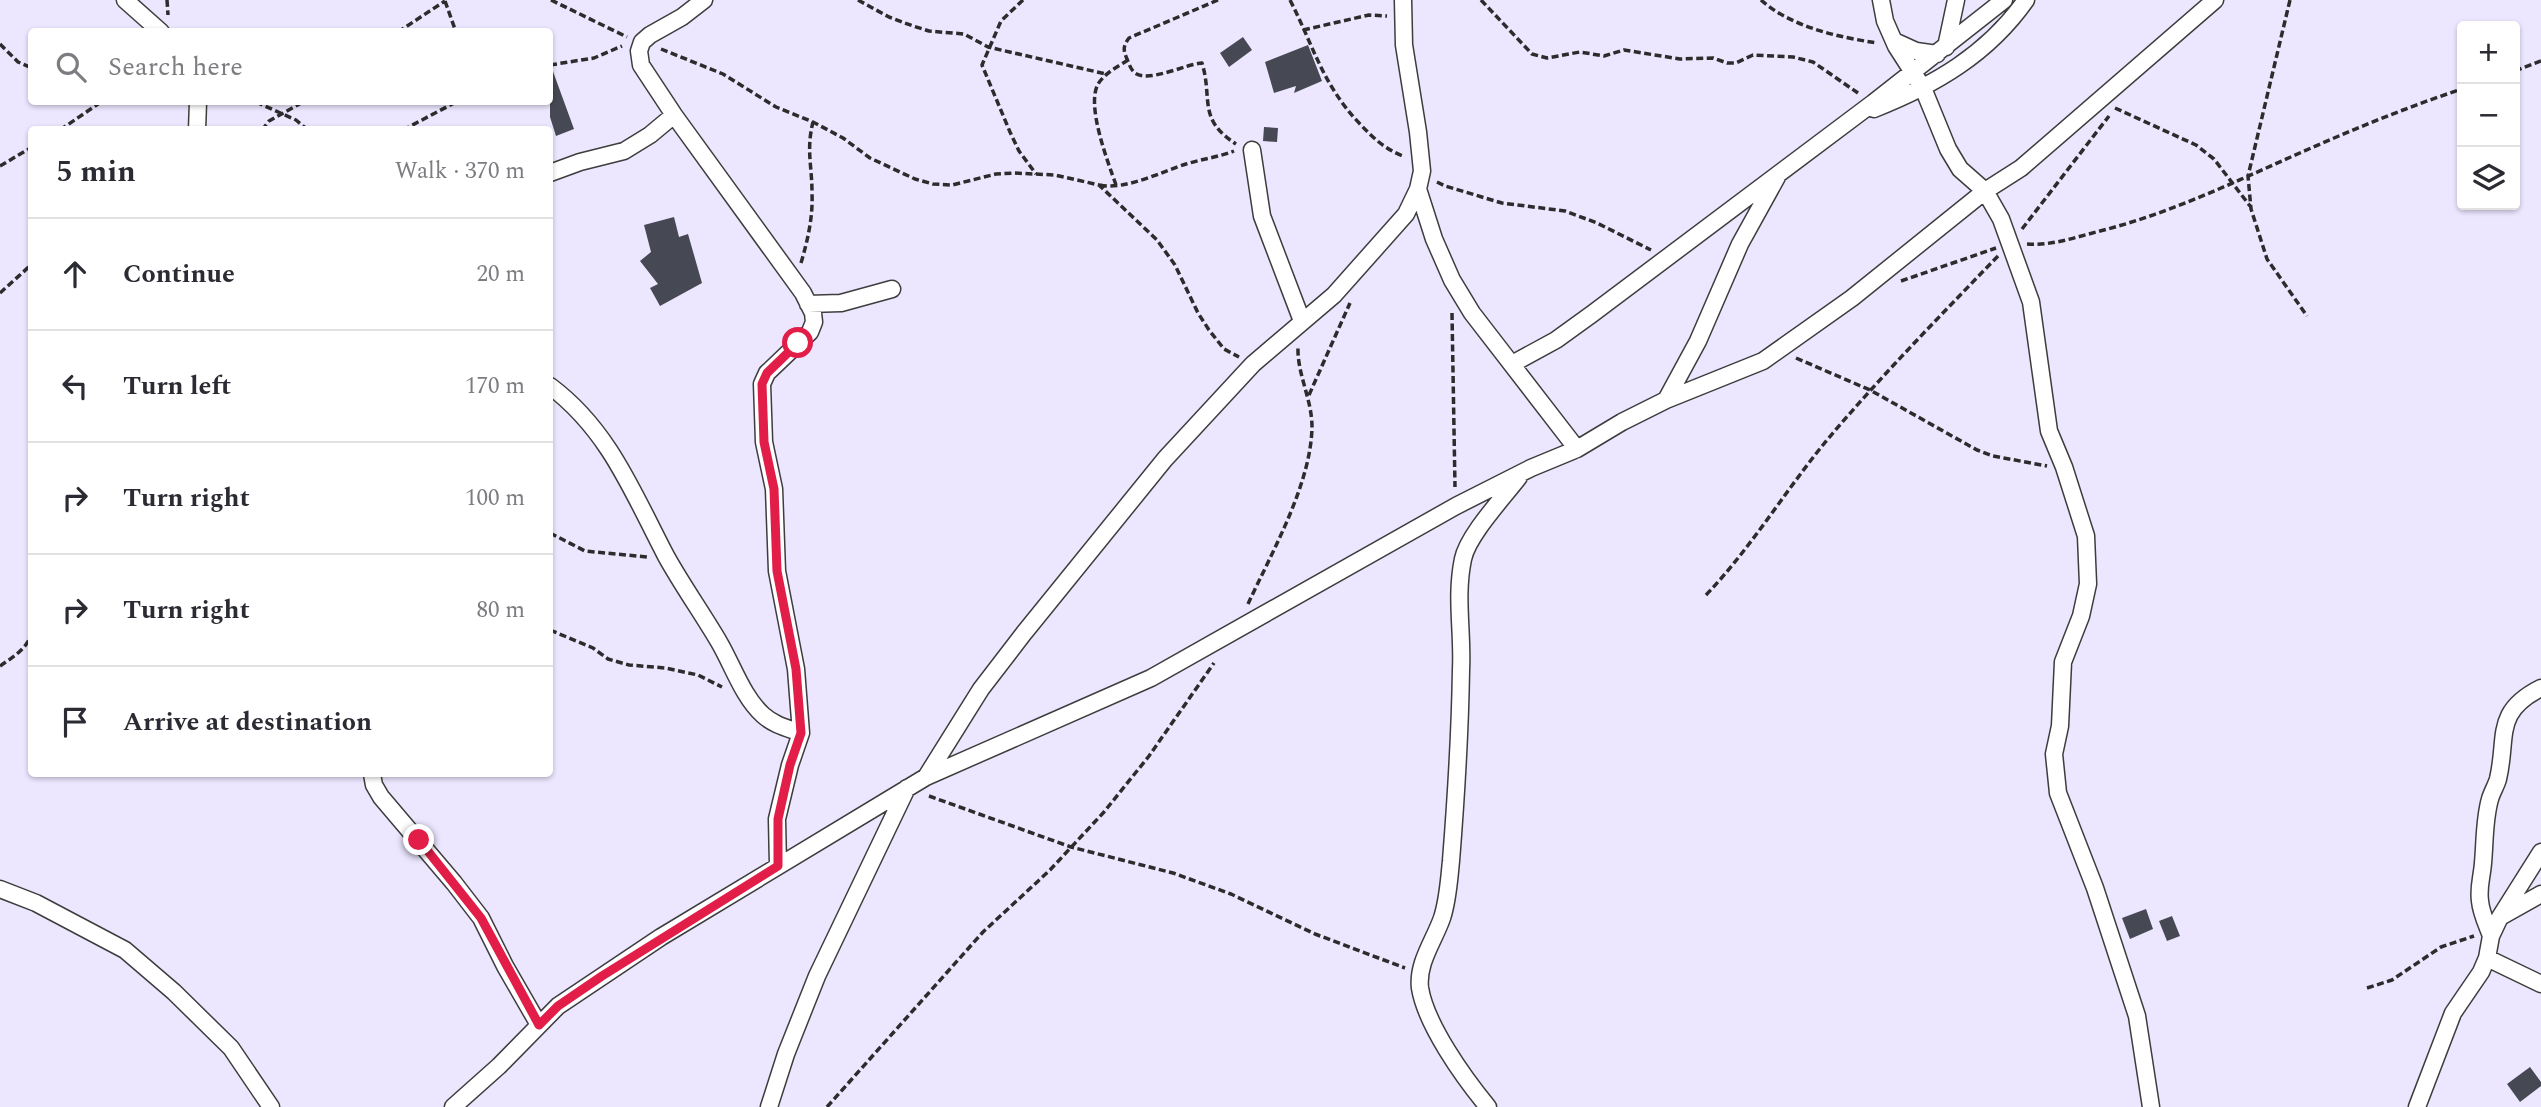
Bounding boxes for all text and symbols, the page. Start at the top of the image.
map controls [2457,21,2520,210]
button: + [2457,21,2520,84]
search box [28,28,553,105]
text: Search here [108,47,243,87]
icon: search [52,48,90,86]
button: − [2457,84,2520,147]
button: layers [2457,147,2520,210]
text: 5 min [56,149,136,195]
text: Walk · 370 m [395,154,525,189]
text: Continue [123,254,235,294]
icon: ahead [56,255,94,293]
text: 20 m [476,257,525,292]
route start [782,327,813,358]
text: Turn left [123,366,231,406]
icon: left [56,367,94,405]
text: 170 m [465,369,525,404]
text: Turn right [123,478,250,518]
icon: right [56,479,94,517]
text: 100 m [465,481,525,516]
text: Turn right [123,590,250,630]
icon: right [56,591,94,629]
text: 80 m [476,593,525,628]
text: Arrive at destination [123,702,372,742]
icon: arrive [56,703,94,741]
route end [403,824,434,855]

